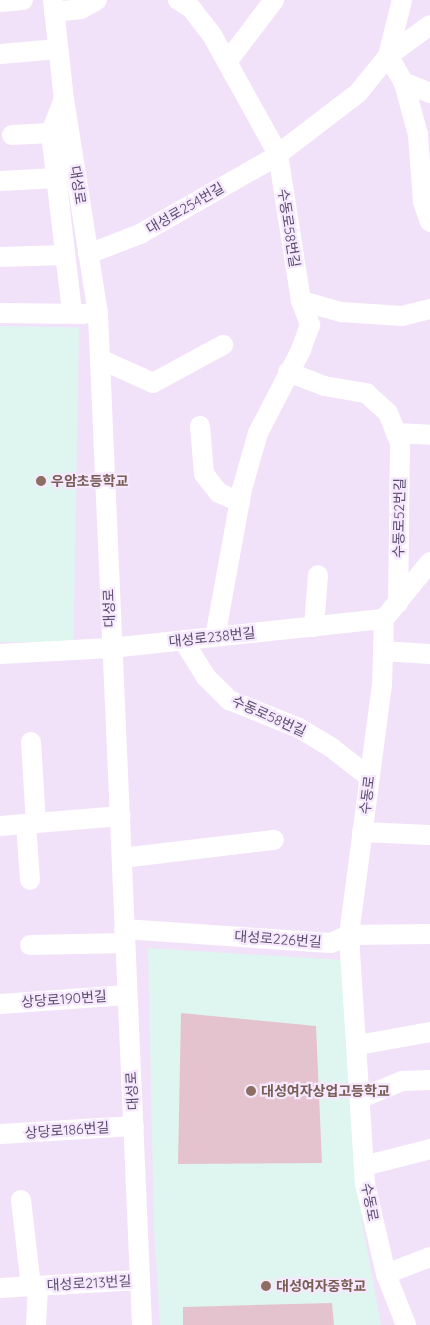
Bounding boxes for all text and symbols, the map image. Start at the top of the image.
street label: 대성로 [67,165,89,205]
street label: 대성로254번길 [143,179,227,237]
street label: 수동로58번길 [274,187,304,269]
place label: 우암초등학교 [51,473,128,489]
marker: 우암초등학교 [35,475,47,487]
street label: 수동로52번길 [390,478,408,558]
street label: 대성로 [100,588,118,628]
street label: 대성로238번길 [168,624,256,650]
street label: 수동로58번길 [229,692,309,740]
street label: 수동로 [356,775,378,815]
street label: 대성로226번길 [234,928,322,950]
street label: 상당로190번길 [21,988,107,1010]
street label: 대성로 [123,1071,141,1111]
place label: 대성여자상업고등학교 [261,1083,390,1099]
marker: 대성여자상업고등학교 [245,1085,257,1097]
street label: 상당로186번길 [24,1119,110,1141]
street label: 수동로 [358,1181,382,1223]
street label: 대성로213번길 [46,1272,132,1294]
place label: 대성여자중학교 [276,1278,366,1294]
marker: 대성여자중학교 [260,1280,272,1292]

